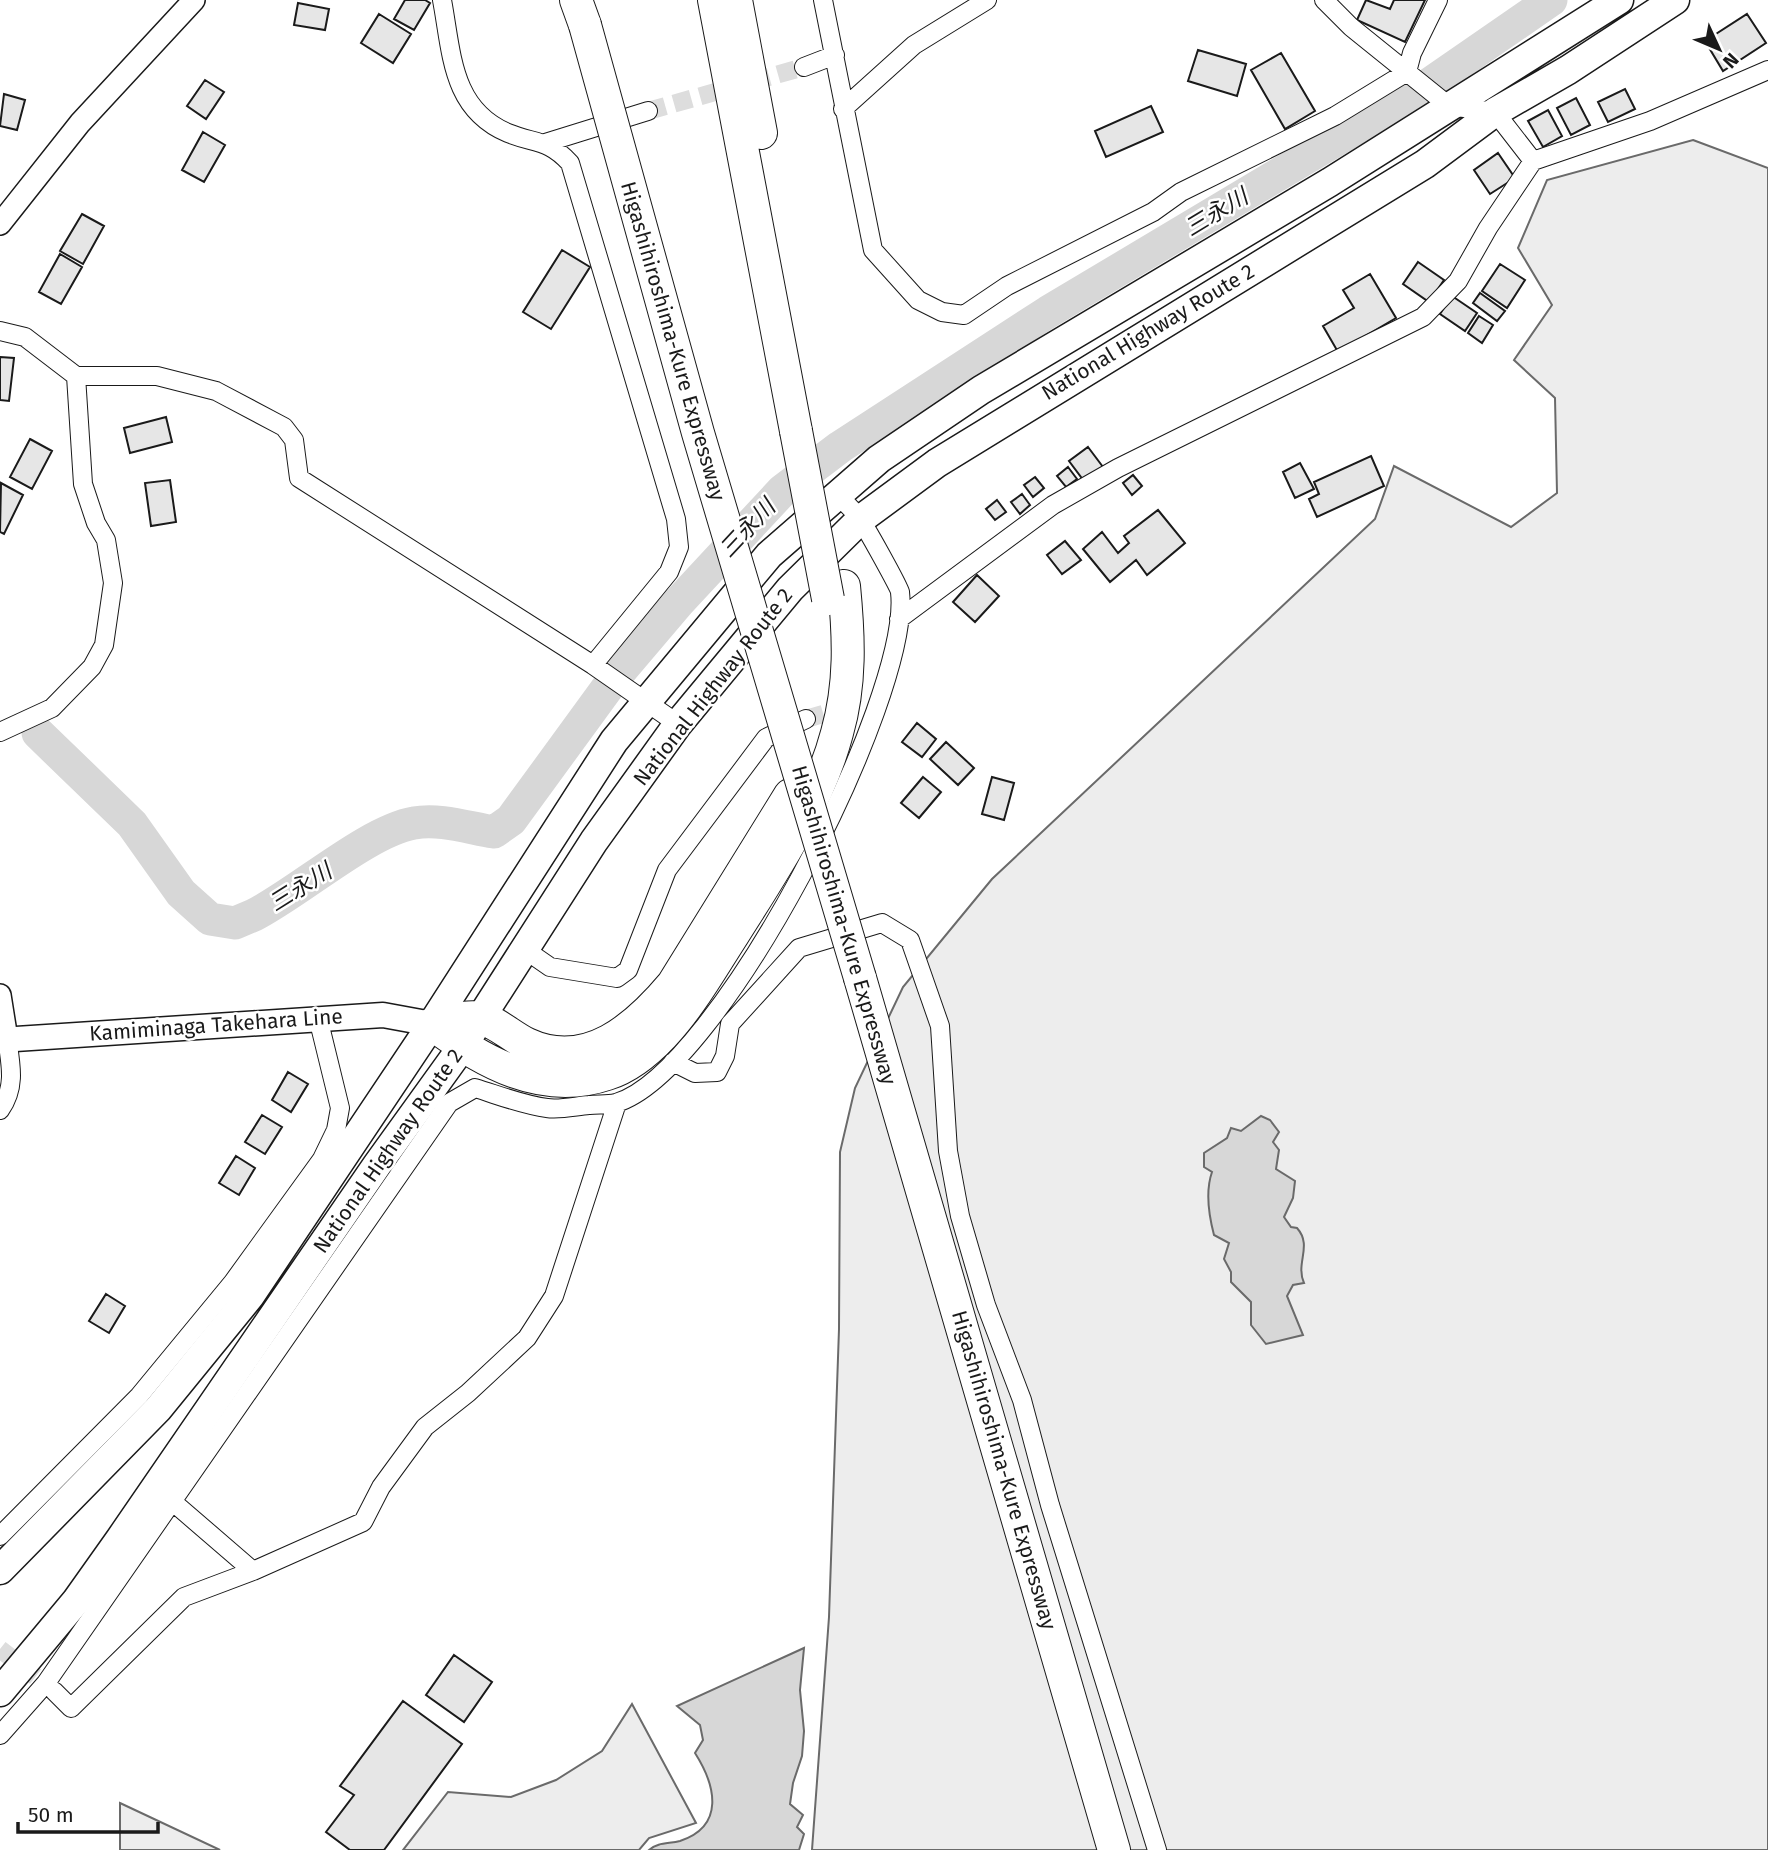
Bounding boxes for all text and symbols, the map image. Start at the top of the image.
north arrow [1684,14,1754,84]
text: N [1718,48,1744,73]
street label: Higashihiroshima-Kure Expressway [615,178,731,504]
water label: 三永川 [1179,181,1255,242]
street label: National Highway Route 2 [1037,258,1259,406]
water label: 三永川 [713,491,783,563]
street label: National Highway Route 2 [628,583,798,791]
street label: Higashihiroshima-Kure Expressway [786,762,902,1088]
water label: 三永川 [263,855,339,917]
street label: Kamiminaga Takehara Line [88,1003,344,1047]
street label: National Highway Route 2 [308,1044,468,1258]
street label: Higashihiroshima-Kure Expressway [946,1307,1062,1633]
scale bar [18,1790,158,1834]
text: 50 m [28,1802,74,1828]

